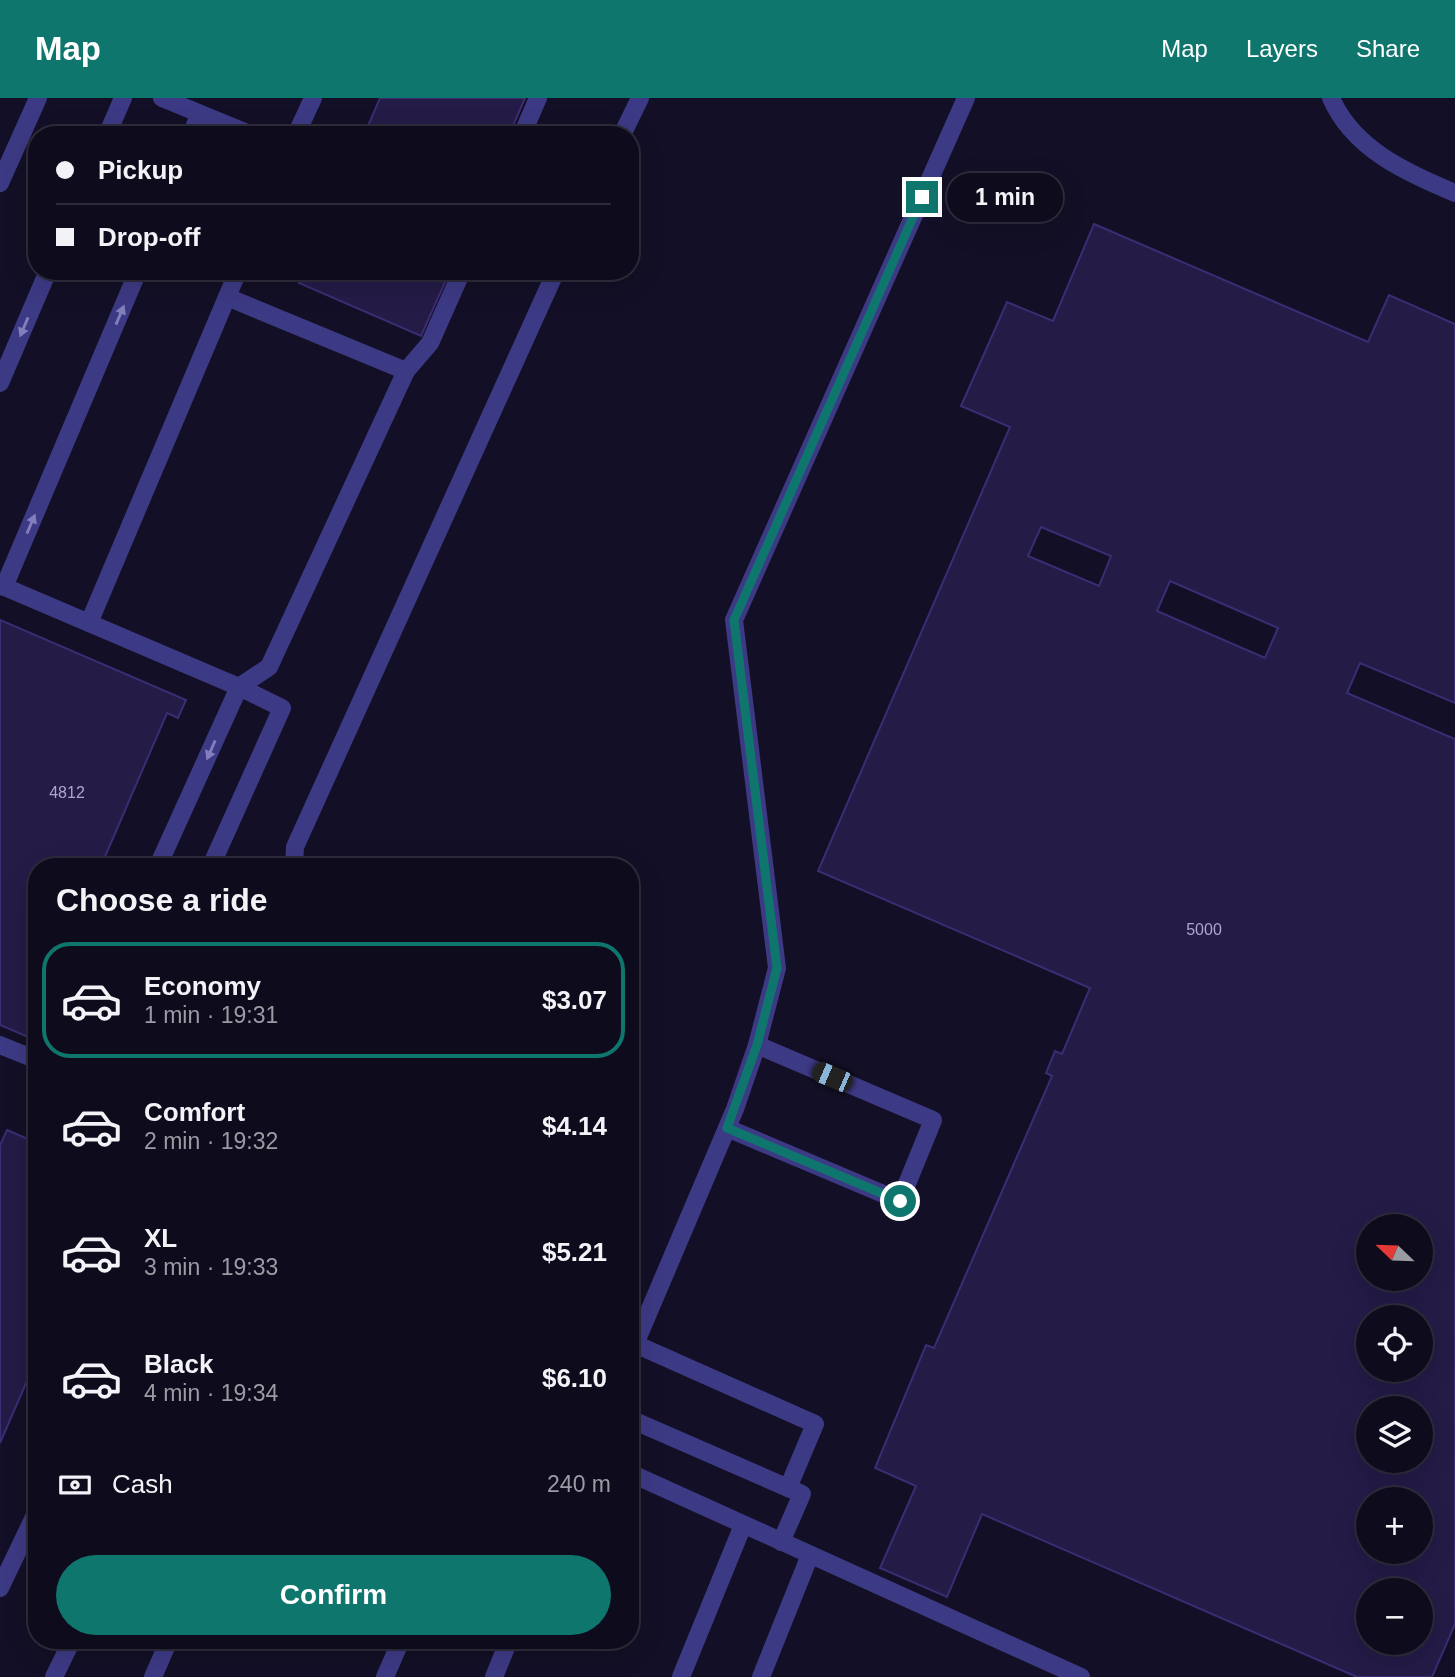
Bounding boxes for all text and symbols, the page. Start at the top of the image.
text: Map [35,30,101,67]
text: Map [1161,35,1208,62]
text: Layers [1246,35,1318,62]
text: Share [1356,35,1420,62]
text: Pickup [98,155,183,185]
callout: 1 min [946,172,1062,222]
route end [906,181,938,213]
text: 1 min [975,184,1035,210]
text: Drop-off [98,222,201,252]
one-way arrow [114,304,125,325]
one-way arrow [18,317,30,337]
one-way arrow [25,513,36,534]
one-way arrow [205,739,216,760]
house number: 4812 [49,784,85,801]
text: Choose a ride [56,882,268,918]
house number: 5000 [1186,921,1222,938]
icon: car [60,969,123,1032]
text: Economy [144,971,261,1001]
text: $3.07 [542,985,607,1015]
text: 1 min · 19:31 [144,1002,278,1028]
car [809,1059,856,1095]
icon: car [60,1095,123,1158]
text: Comfort [144,1097,245,1127]
text: $4.14 [542,1111,607,1141]
text: 2 min · 19:32 [144,1128,278,1154]
route start [884,1185,916,1217]
north arrow [1356,1214,1433,1292]
map controls [1356,1214,1433,1655]
icon: car [60,1221,123,1284]
text: XL [144,1223,177,1253]
text: $5.21 [542,1237,607,1267]
text: 3 min · 19:33 [144,1254,278,1280]
button: locate [1356,1305,1433,1382]
icon: car [60,1347,123,1410]
text: Black [144,1349,213,1379]
text: $6.10 [542,1363,607,1393]
text: 4 min · 19:34 [144,1380,278,1406]
button: layers [1356,1396,1433,1473]
icon: cash [56,1466,94,1504]
text: Cash [112,1469,173,1499]
text: 240 m [547,1471,611,1497]
button: + [1356,1487,1433,1564]
button: Confirm [56,1555,611,1635]
button: − [1356,1578,1433,1655]

